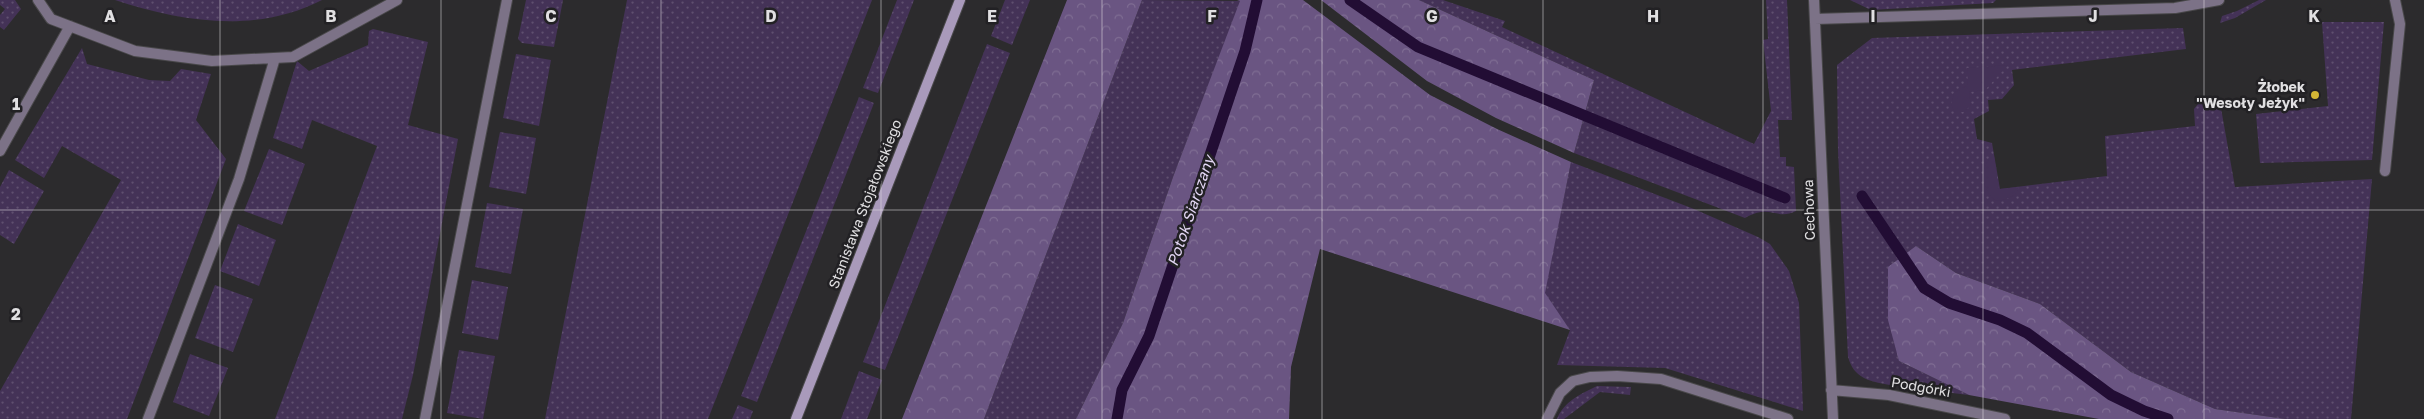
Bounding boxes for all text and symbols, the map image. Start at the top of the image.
text: A [104,6,116,26]
text: B [325,6,337,26]
text: C [545,6,557,26]
text: D [765,6,777,26]
text: E [987,6,997,26]
text: F [1207,6,1217,26]
text: G [1426,6,1438,26]
text: H [1647,6,1659,26]
text: I [1870,6,1876,26]
text: J [2088,6,2098,26]
text: K [2308,6,2320,26]
place label: Żłobek "Wesoły Jeżyk" [2196,78,2305,111]
marker: Żłobek "Wesoły Jeżyk" [2309,89,2321,101]
text: 1 [12,94,20,114]
street label: Stanisława Stojałowskiego [824,117,905,291]
water label: Potok Siarczany [1163,151,1219,268]
street label: Cechowa [1799,179,1818,241]
text: 2 [11,304,21,324]
street label: Podgórki [1890,373,1952,400]

